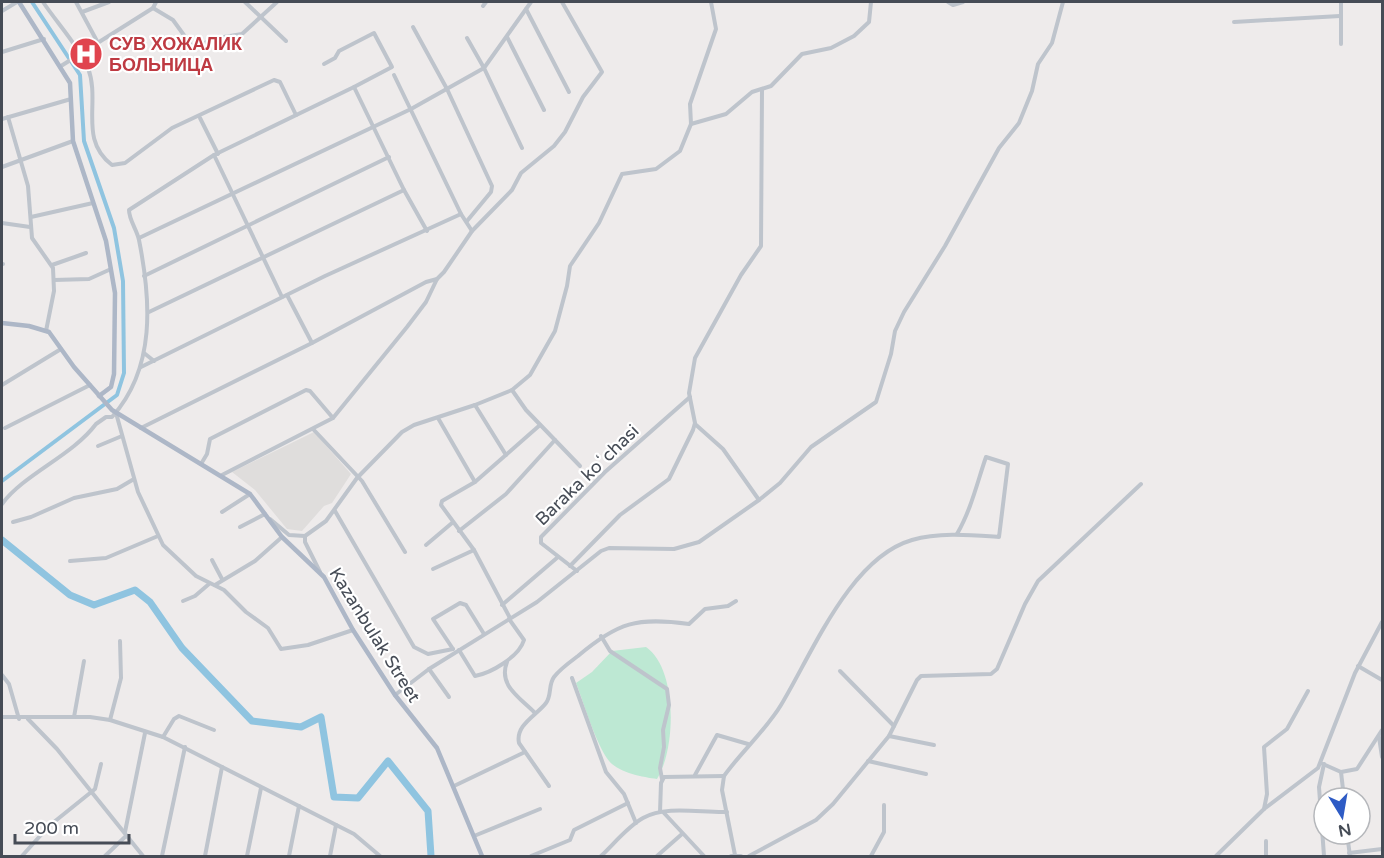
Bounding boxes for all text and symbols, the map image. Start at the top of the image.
place label: СУВ ХОЖАЛИК БОЛЬНИЦА [109,33,243,76]
hospital icon: СУВ ХОЖАЛИК БОЛЬНИЦА [68,36,104,72]
street label: Baraka koʻchasi [531,420,643,530]
street label: Kazanbulak Street [325,563,425,707]
north arrow [1312,786,1372,846]
scale bar [15,807,129,845]
text: 200 m [24,817,79,839]
text: N [1336,819,1353,841]

